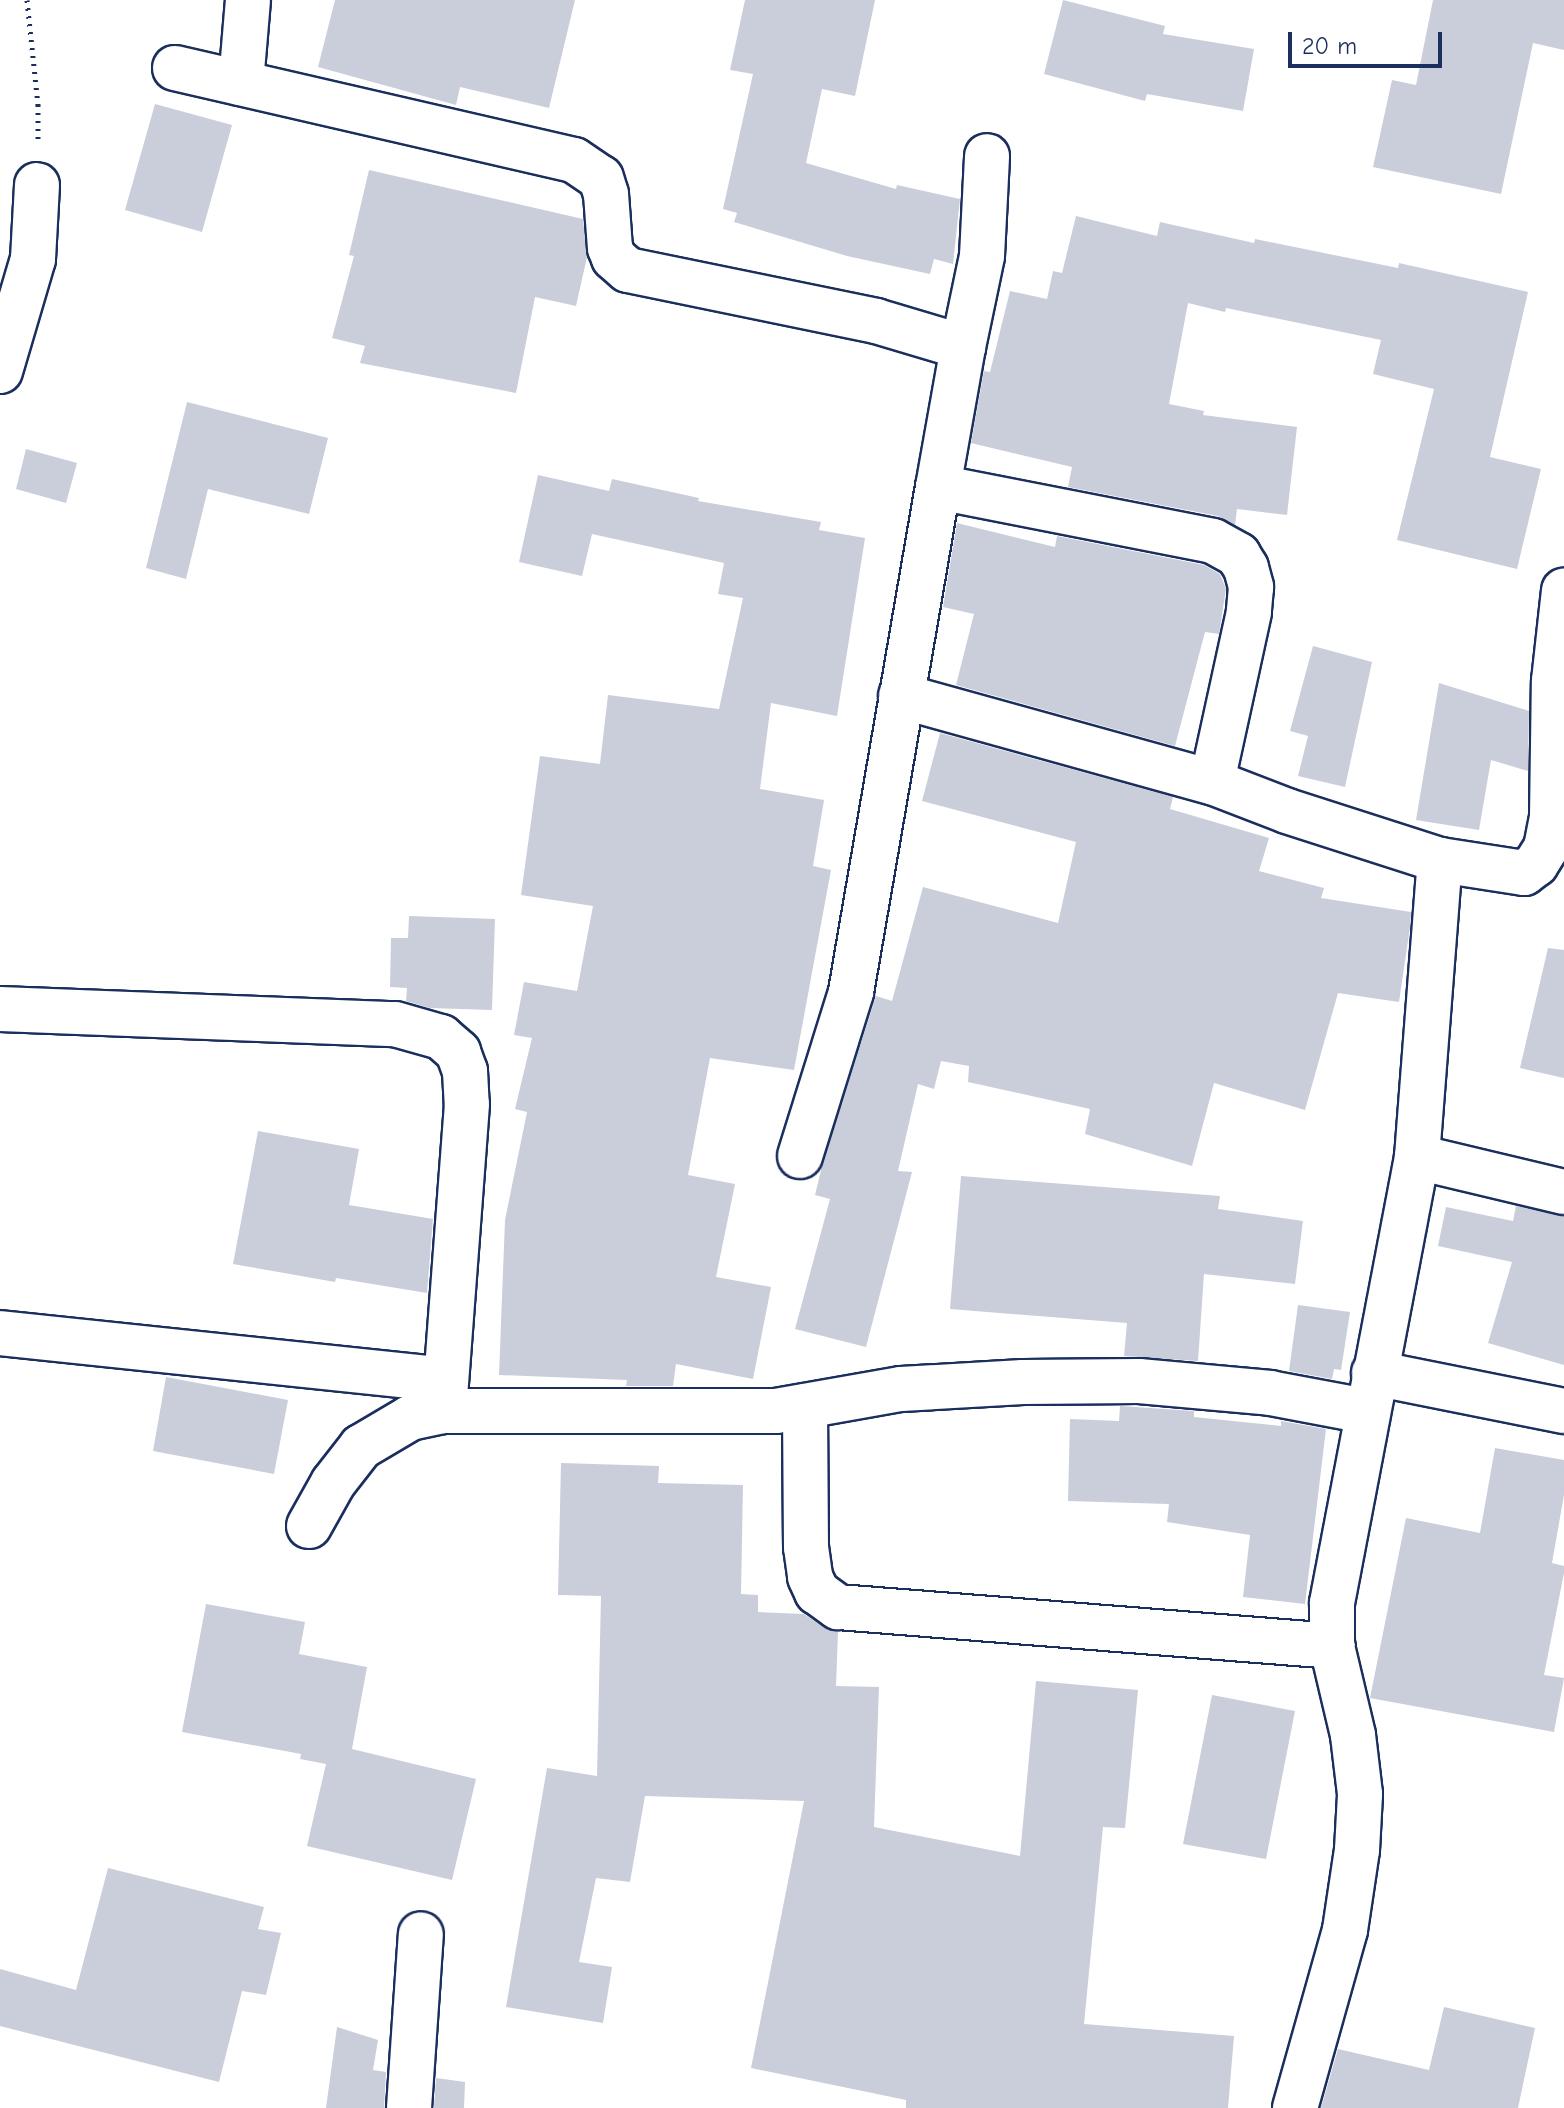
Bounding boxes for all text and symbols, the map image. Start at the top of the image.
scale bar [1292,16,1446,66]
text: 20 m [1302,32,1357,60]

